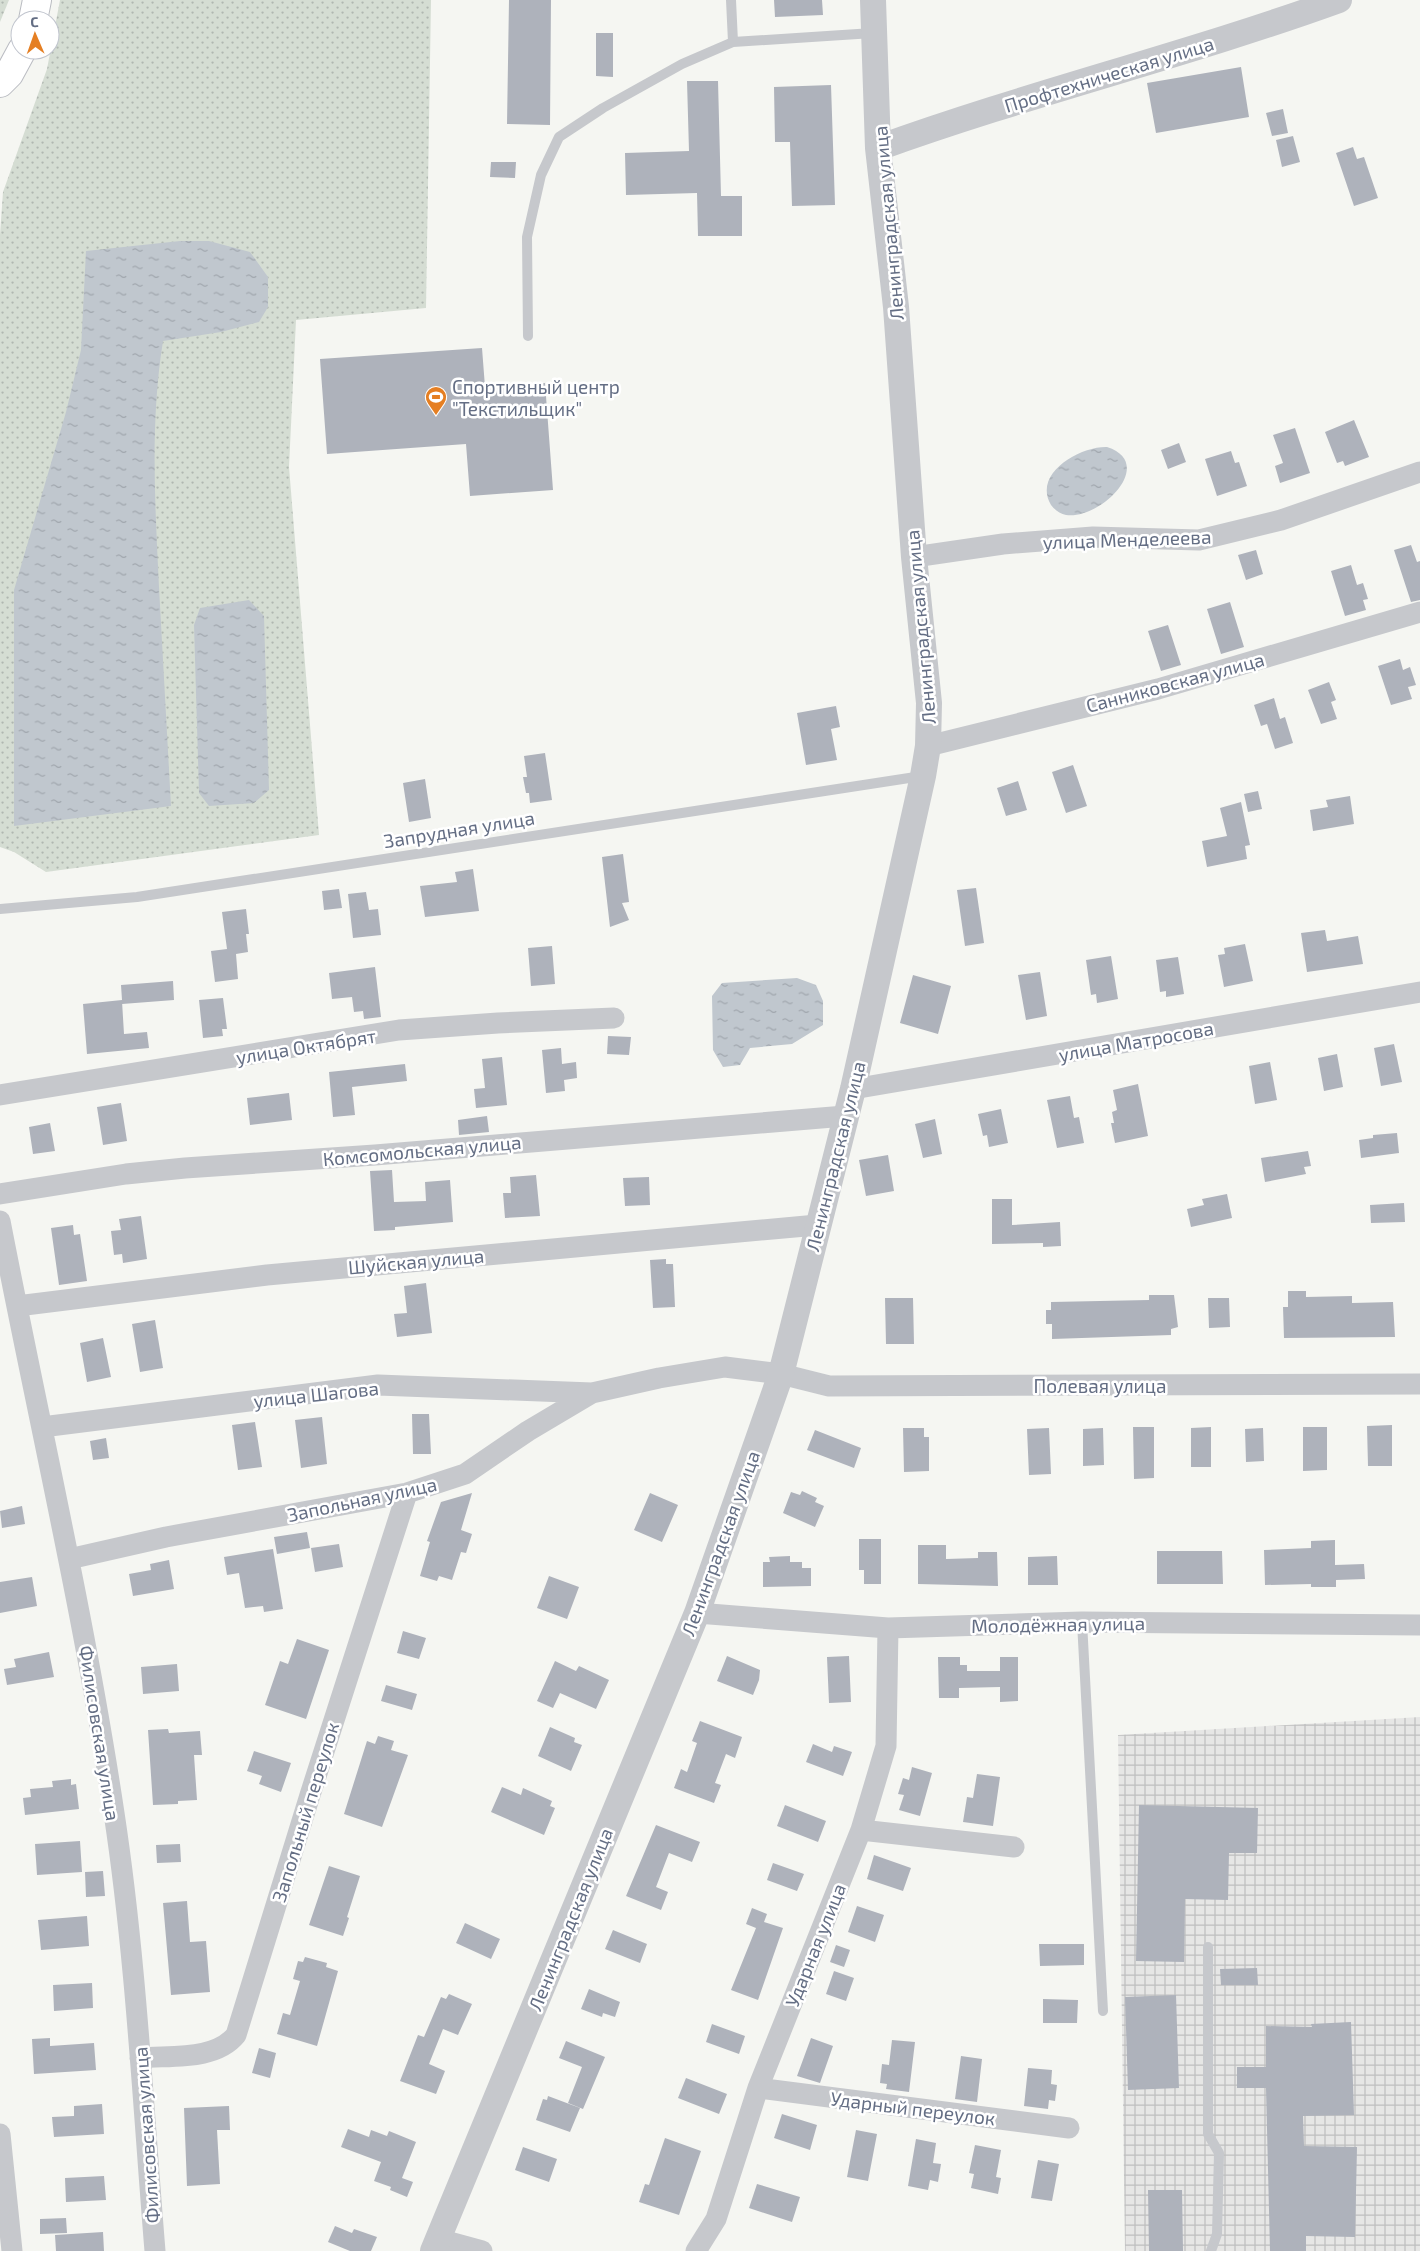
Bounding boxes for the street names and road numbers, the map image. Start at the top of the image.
street label: Профтехническая улица [1002,31,1217,118]
street label: Ленинградская улица [868,125,909,321]
street label: улица Менделеева [1042,525,1212,554]
street label: Ленинградская улица [900,529,941,725]
street label: Санниковская улица [1083,647,1267,718]
street label: Запрудная улица [382,806,536,853]
street label: улица Матросова [1057,1016,1215,1067]
street label: улица Октябрят [234,1024,378,1069]
street label: Ленинградская улица [800,1059,871,1254]
street label: Комсомольская улица [322,1130,522,1171]
street label: Шуйская улица [347,1244,485,1279]
street label: Полевая улица [1034,1374,1166,1398]
street label: улица Шагова [252,1376,380,1413]
street label: Ленинградская улица [676,1447,765,1639]
street label: Запольная улица [285,1472,439,1527]
street label: Молодёжная улица [971,1611,1145,1638]
street label: Филисовская улица [74,1644,125,1822]
street label: Запольный переулок [267,1719,344,1905]
street label: Ленинградская улица [523,1824,618,2014]
street label: Ударная улица [780,1880,851,2010]
street label: Филисовская улица [128,2046,165,2224]
street label: Ударный переулок [829,2086,997,2131]

